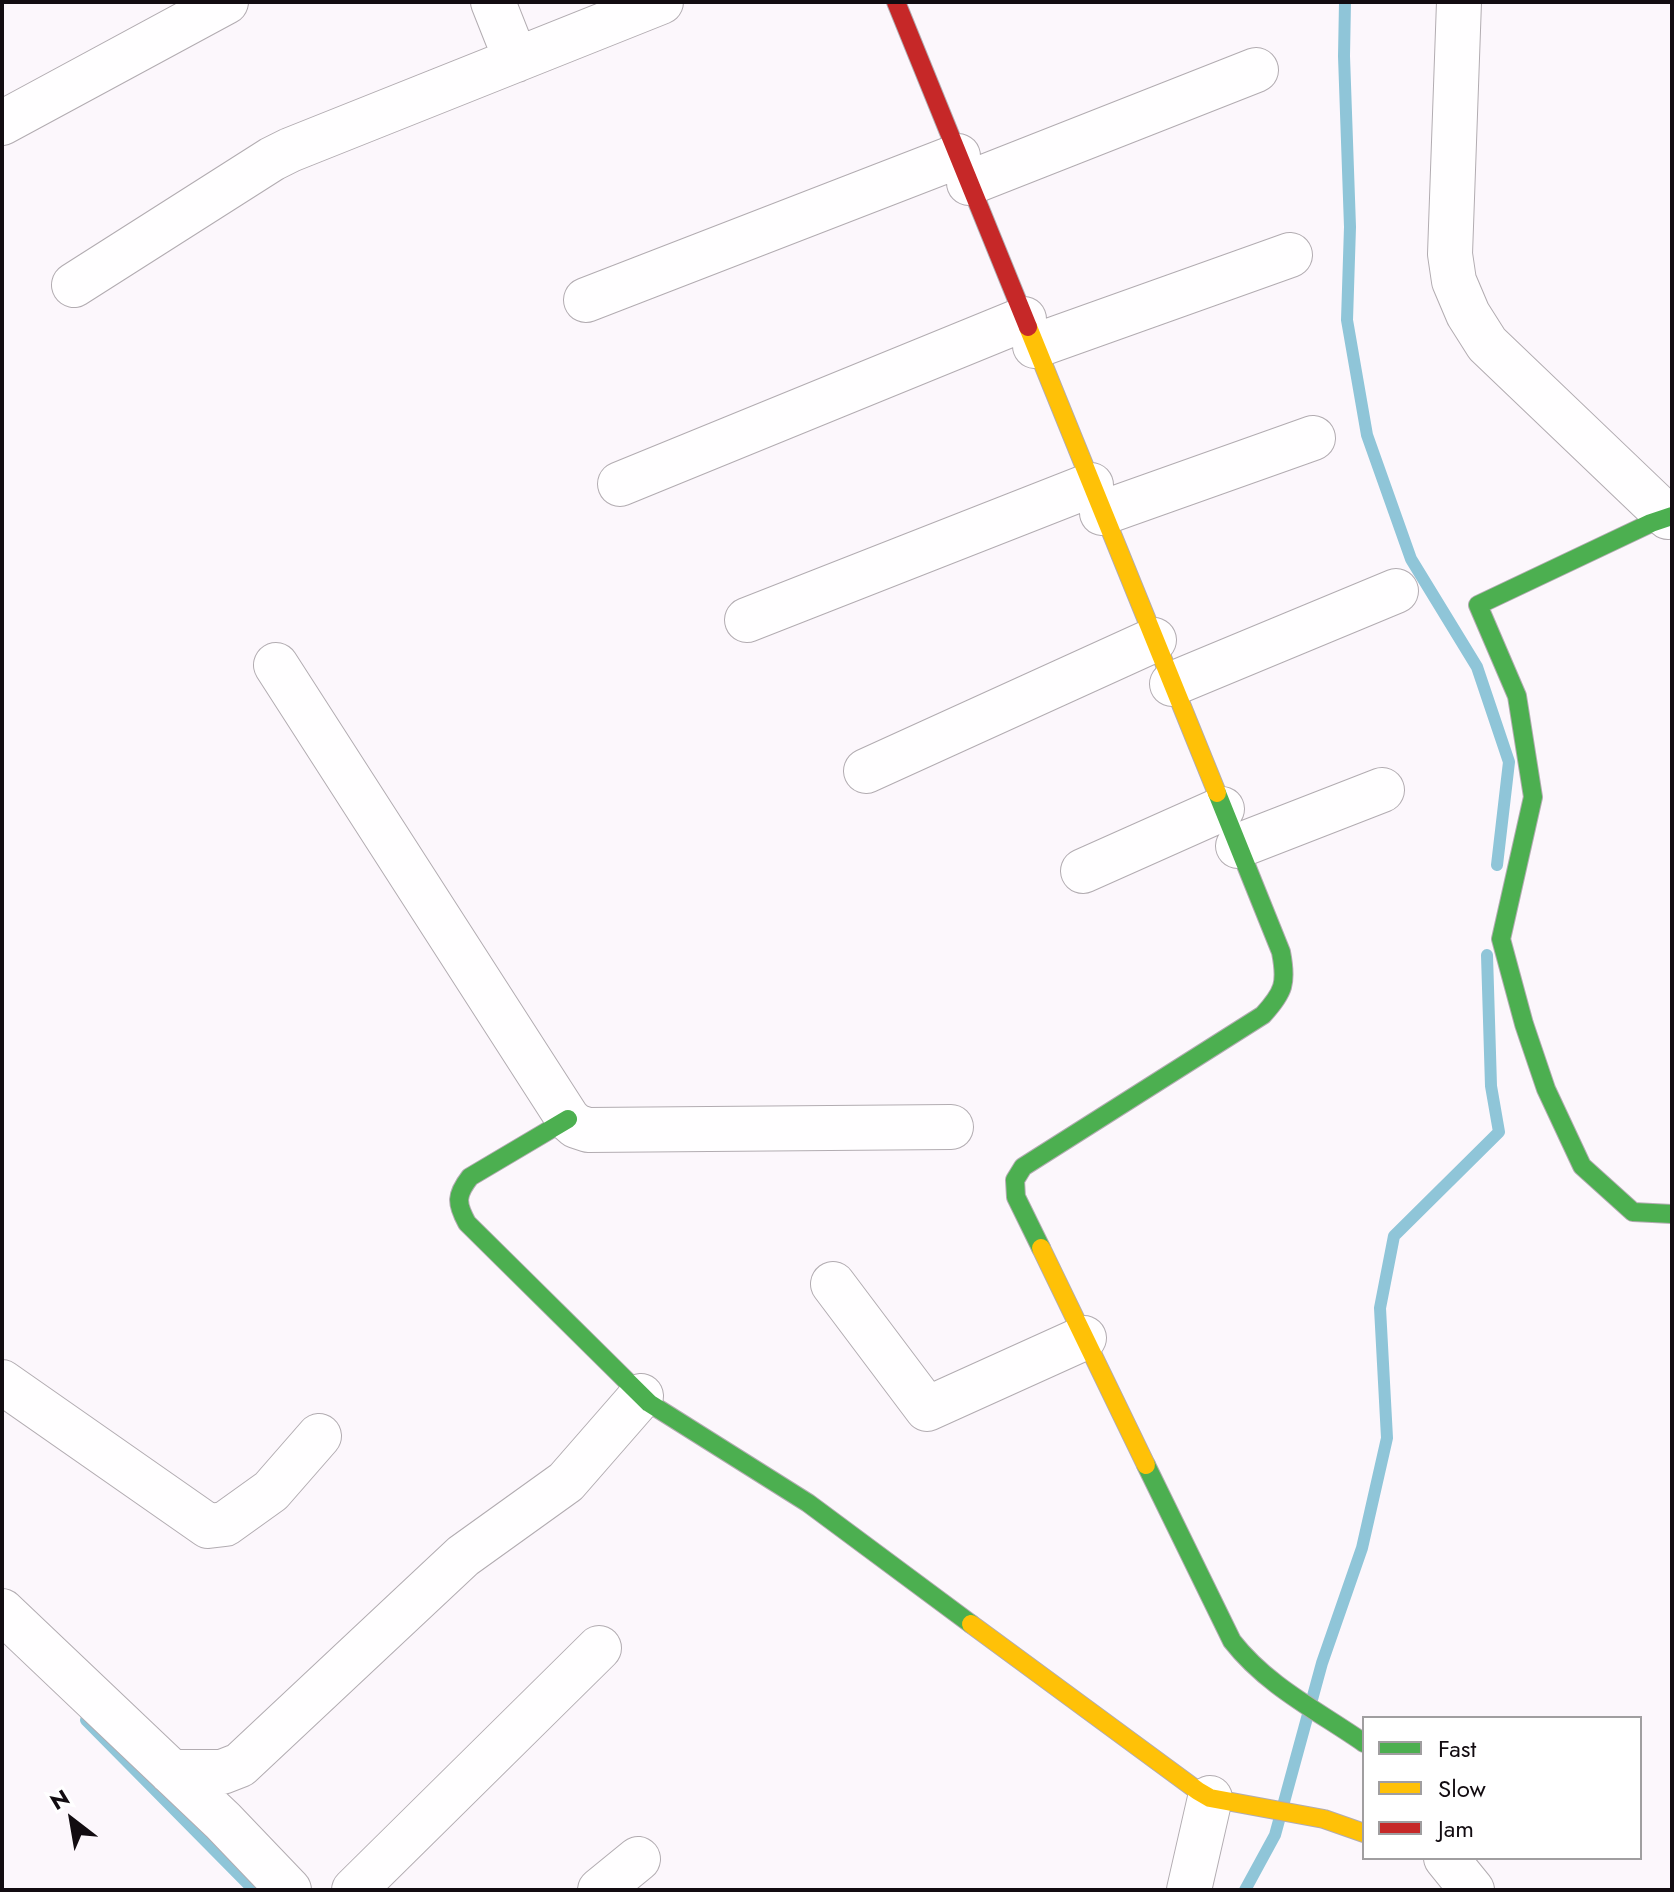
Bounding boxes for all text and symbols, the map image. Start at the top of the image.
legend [1362,1716,1642,1860]
text: Fast [1438,1731,1476,1766]
text: Slow [1438,1771,1486,1806]
north arrow [32,1780,112,1860]
text: N [44,1781,75,1818]
text: Jam [1438,1811,1474,1846]

